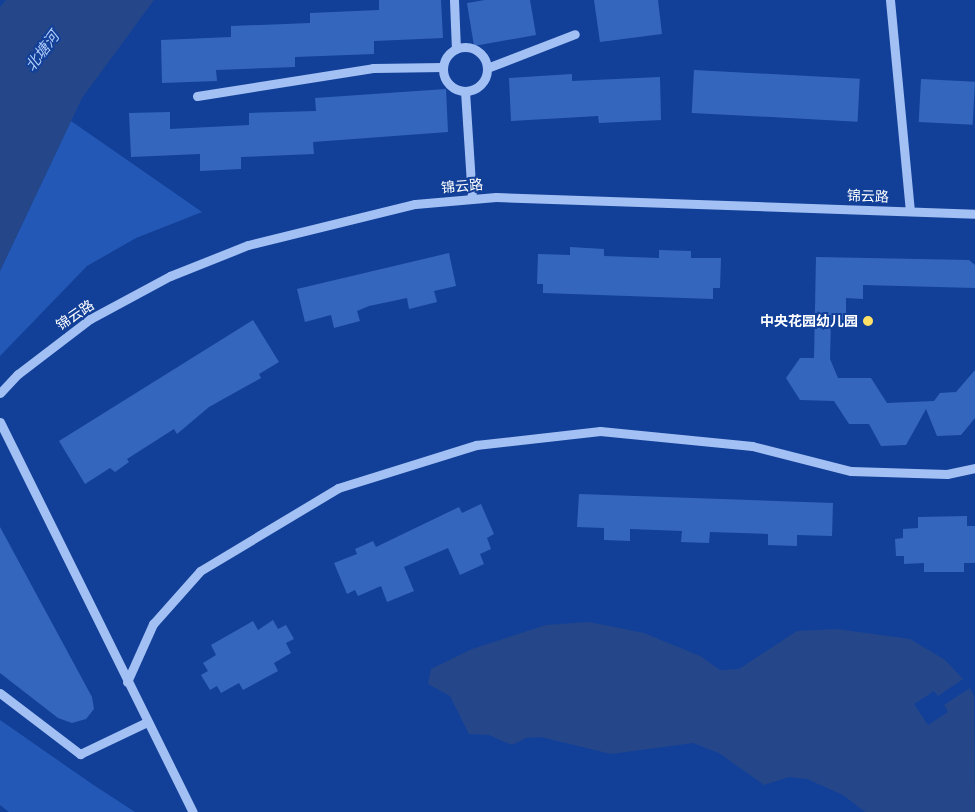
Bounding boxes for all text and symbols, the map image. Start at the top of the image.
water label: 北塘河 [21,28,63,74]
street label: 锦云路 [440,176,484,196]
street label: 锦云路 [847,187,889,205]
street label: 锦云路 [53,296,97,334]
place label: 中央花园幼儿园 [760,313,858,329]
marker: 中央花园幼儿园 [862,315,874,327]

